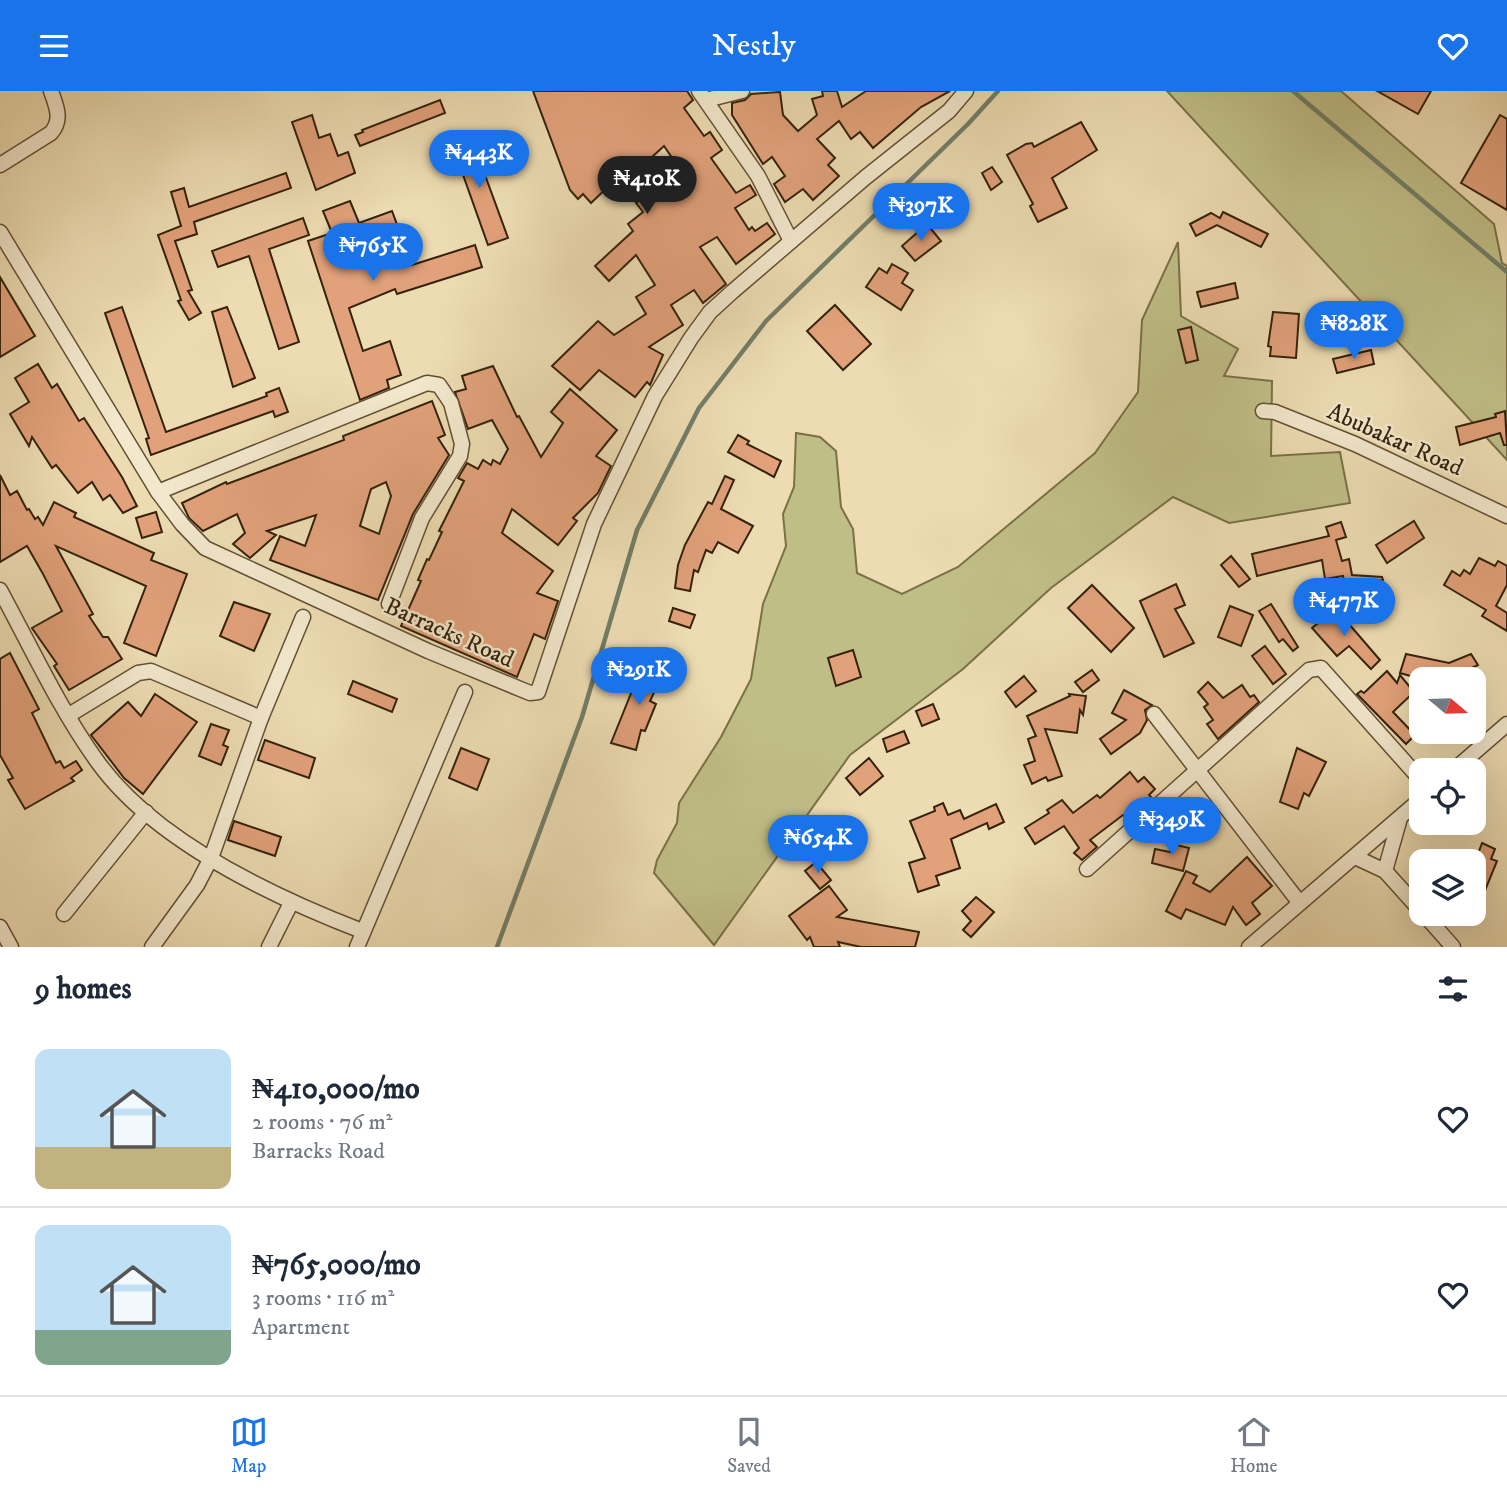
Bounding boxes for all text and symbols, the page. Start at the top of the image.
text: Nestly [711,26,796,66]
icon: menu [35,27,73,65]
icon: heart [1434,27,1472,65]
pin: ₦443K [430,131,528,190]
text: ₦443K [445,138,513,167]
pin: ₦410K [598,157,696,216]
text: ₦410K [614,164,680,193]
pin: ₦397K [872,183,970,243]
text: ₦397K [889,191,953,220]
pin: ₦765K [324,223,422,283]
text: ₦765K [339,231,407,260]
pin: ₦828K [1305,301,1403,361]
text: ₦828K [1320,309,1388,338]
street label: Abubakar Road [1322,397,1468,483]
pin: ₦477K [1295,579,1393,638]
text: ₦477K [1309,586,1379,615]
street label: Barracks Road [380,591,518,675]
pin: ₦291K [590,647,688,707]
text: ₦291K [607,655,671,684]
north arrow [1409,667,1486,744]
map controls [1409,667,1486,926]
button: locate [1409,758,1486,835]
pin: ₦349K [1123,797,1221,857]
text: ₦349K [1139,805,1205,834]
pin: ₦654K [769,815,867,875]
text: ₦654K [784,823,852,852]
button: layers [1409,849,1486,926]
icon: filters [1434,970,1472,1008]
text: 9 homes [35,971,132,1008]
text: ₦410,000/mo [252,1071,420,1108]
icon: home [91,1077,175,1161]
icon: heart [1434,1100,1472,1138]
text: 2 rooms · 76 m² [252,1108,392,1137]
text: Barracks Road [252,1137,385,1166]
text: ₦765,000/mo [252,1247,421,1284]
icon: home [91,1253,175,1337]
icon: heart [1434,1276,1472,1314]
text: 3 rooms · 116 m² [252,1284,395,1313]
text: Apartment [252,1313,350,1342]
tab: Map [230,1413,268,1478]
tab: Saved [727,1413,771,1478]
tab: Home [1230,1413,1277,1478]

